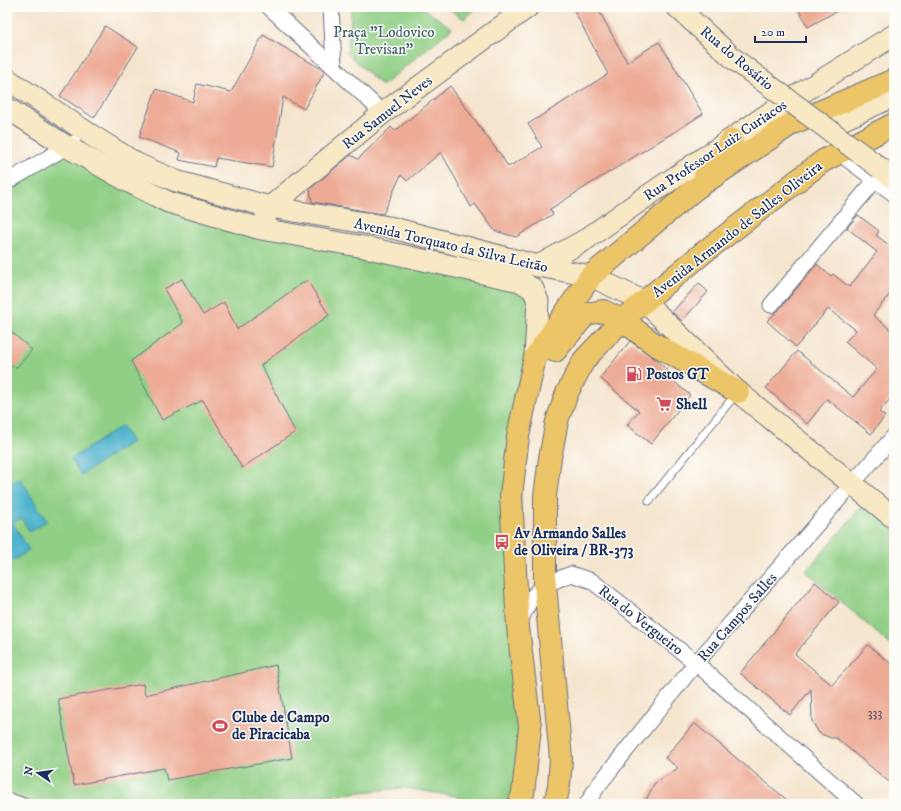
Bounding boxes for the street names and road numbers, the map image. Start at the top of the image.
street label: Rua do Rosário [696,22,777,95]
street label: Rua Samuel Neves [338,71,436,154]
street label: Rua Professor Luiz Curiacos [640,95,791,205]
street label: Avenida Armando de Salles Oliveira [648,156,827,302]
street label: Avenida Torquato da Silva Leitão [352,214,550,277]
street label: Rua Campos Salles [693,569,781,666]
street label: Rua do Vergueiro [594,581,687,660]

